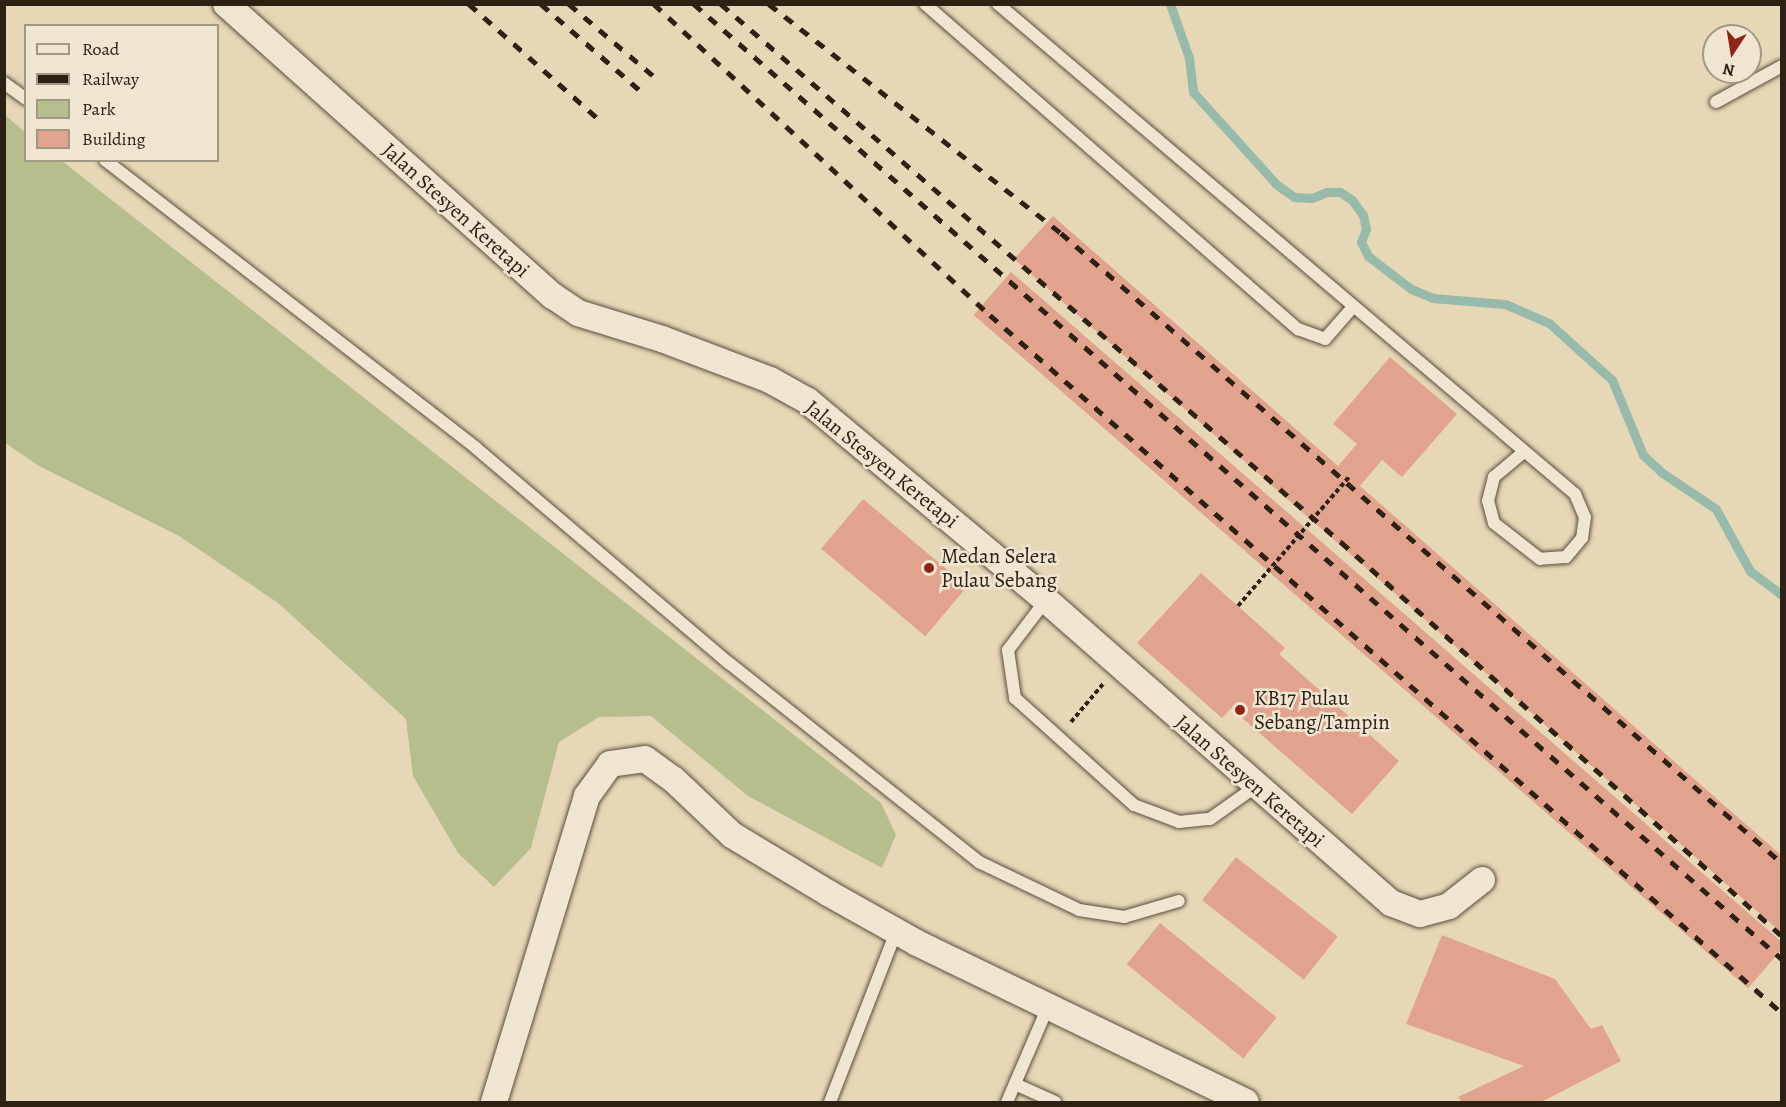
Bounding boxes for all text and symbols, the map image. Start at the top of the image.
legend [24,24,219,162]
north arrow [1702,24,1762,84]
text: Road [82,37,119,61]
text: N [1721,58,1737,82]
text: Railway [82,67,139,91]
text: Park [82,97,116,121]
text: Building [82,127,146,151]
street label: Jalan Stesyen Keretapi [377,137,535,283]
street label: Jalan Stesyen Keretapi [800,395,964,533]
place label: Medan Selera Pulau Sebang [941,543,1057,593]
marker: Medan Selera Pulau Sebang [922,561,936,575]
place label: KB17 Pulau Sebang/Tampin [1254,685,1390,735]
marker: KB17 Pulau Sebang/Tampin [1231,701,1249,719]
street label: Jalan Stesyen Keretapi [1170,709,1330,853]

